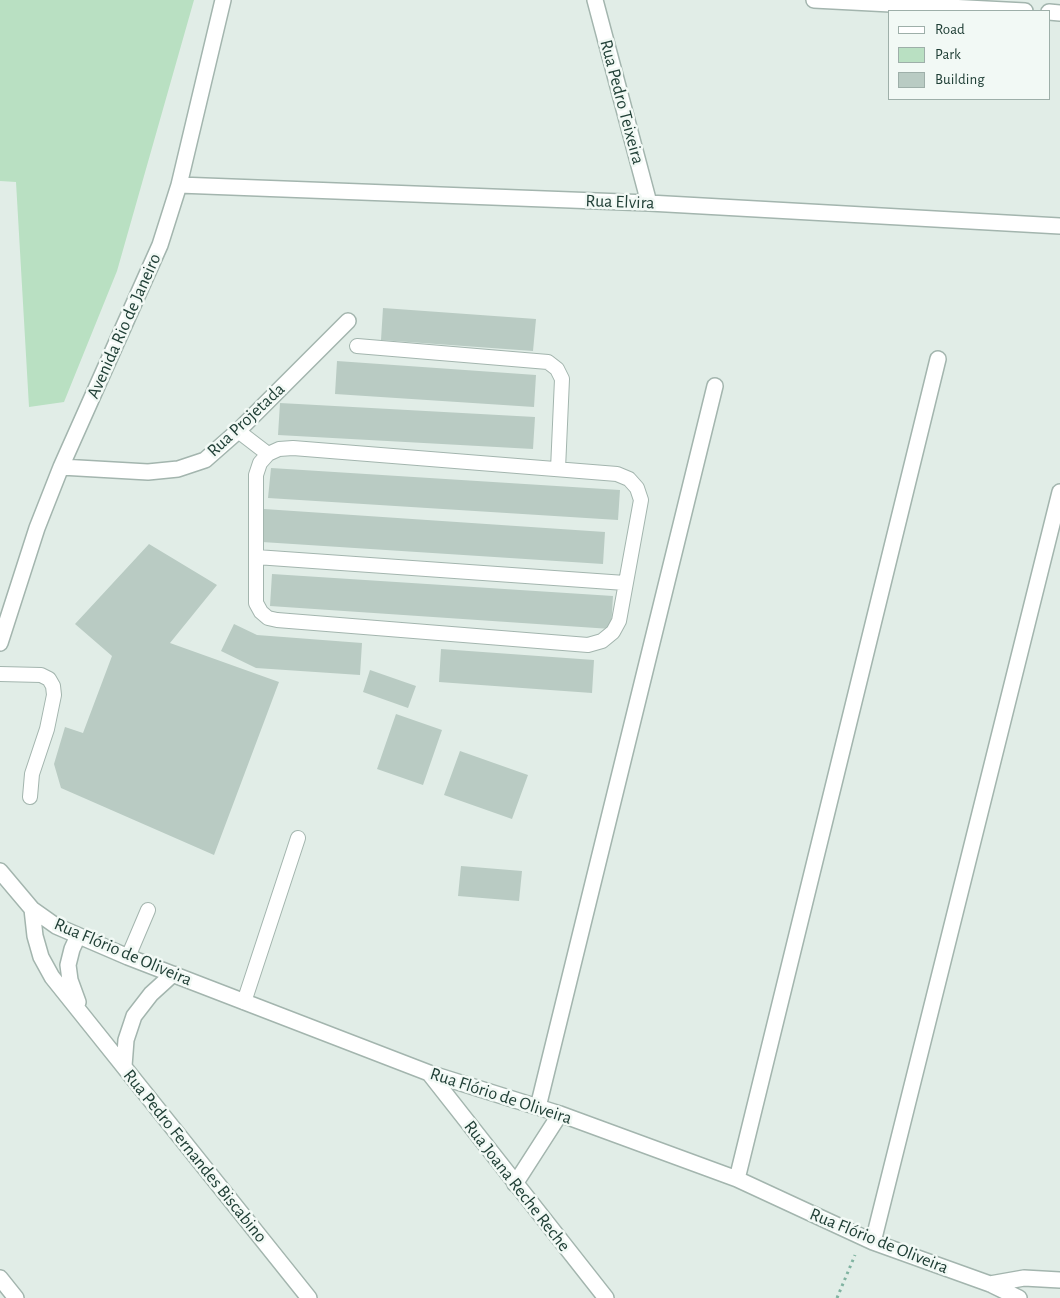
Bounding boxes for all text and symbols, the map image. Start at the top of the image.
legend [888,10,1050,100]
text: Road [935,22,965,37]
street label: Rua Pedro Teixeira [595,37,649,167]
text: Park [935,47,961,62]
text: Building [935,72,985,87]
street label: Rua Elvira [585,190,655,214]
street label: Avenida Rio de Janeiro [82,250,166,402]
street label: Rua Projetada [203,378,289,462]
street label: Rua Flório de Oliveira [51,913,195,991]
street label: Rua Flório de Oliveira [427,1063,575,1129]
street label: Rua Pedro Fernandes Biscabino [118,1065,272,1247]
street label: Rua Joana Reche Reche [459,1116,575,1256]
street label: Rua Flório de Oliveira [806,1203,952,1279]

